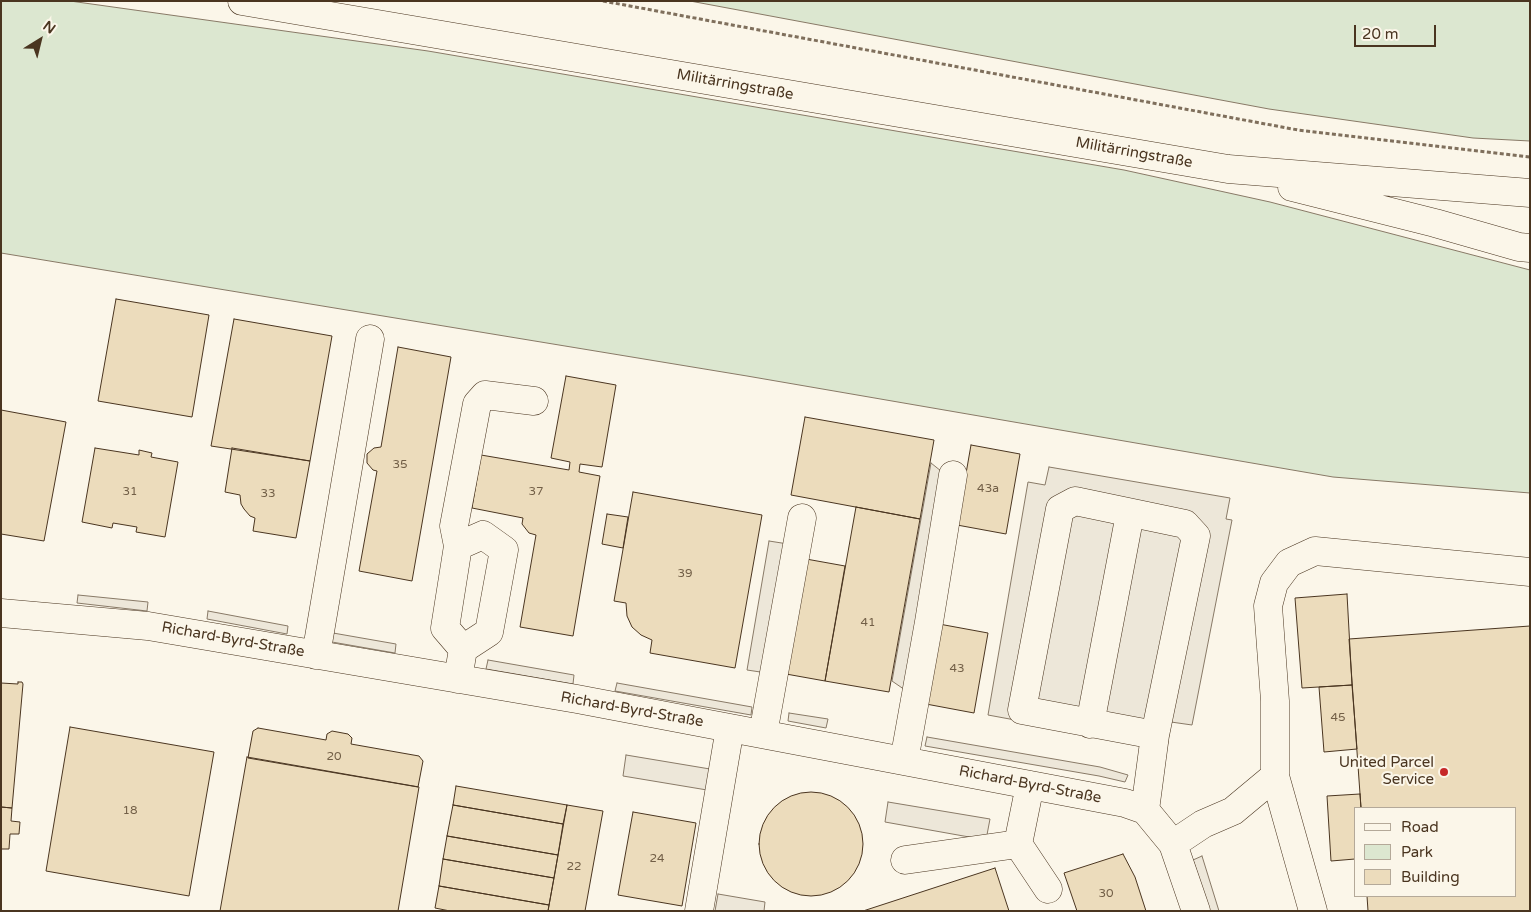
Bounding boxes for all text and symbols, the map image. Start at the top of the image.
north arrow [15,15,65,65]
scale bar [1356,15,1438,47]
text: N [40,17,59,38]
text: 20 m [1362,25,1399,43]
street label: Militärringstraße [675,66,795,104]
street label: Militärringstraße [1074,134,1194,172]
house number: 35 [392,458,408,472]
house number: 43a [977,482,999,496]
house number: 31 [122,485,138,499]
house number: 37 [528,485,544,499]
house number: 33 [260,487,276,501]
house number: 39 [677,567,693,581]
house number: 41 [860,616,876,630]
street label: Richard-Byrd-Straße [160,619,306,661]
house number: 43 [949,662,965,676]
street label: Richard-Byrd-Straße [559,689,705,731]
house number: 45 [1330,711,1346,725]
house number: 20 [326,750,342,764]
place label: United Parcel Service [1339,754,1434,789]
street label: Richard-Byrd-Straße [957,762,1103,808]
marker: United Parcel Service [1438,766,1450,778]
house number: 18 [122,804,138,818]
legend [1354,807,1516,897]
text: Road [1401,818,1439,836]
text: Park [1401,843,1433,861]
house number: 24 [649,852,665,866]
house number: 22 [566,860,582,874]
text: Building [1401,868,1460,886]
house number: 30 [1098,887,1114,901]

